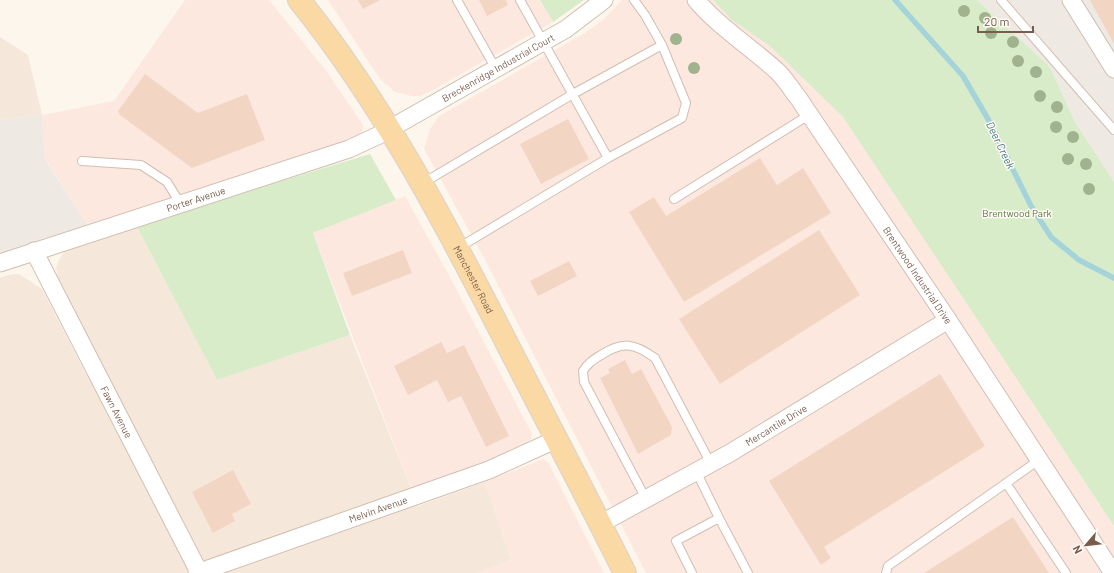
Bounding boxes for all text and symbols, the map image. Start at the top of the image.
scale bar [978,8,1033,34]
text: 20 m [984,14,1010,28]
street label: Breckenridge Industrial Court [439,31,557,104]
water label: Deer Creek [984,119,1018,171]
street label: Porter Avenue [165,184,227,214]
park label: Brentwood Park [982,207,1052,219]
street label: Brentwood Industrial Drive [881,224,955,326]
street label: Manchester Road [451,243,496,315]
street label: Fawn Avenue [98,384,135,440]
street label: Mercantile Drive [743,402,809,448]
street label: Melvin Avenue [347,493,409,525]
north arrow [1066,525,1106,565]
text: N [1069,544,1084,556]

